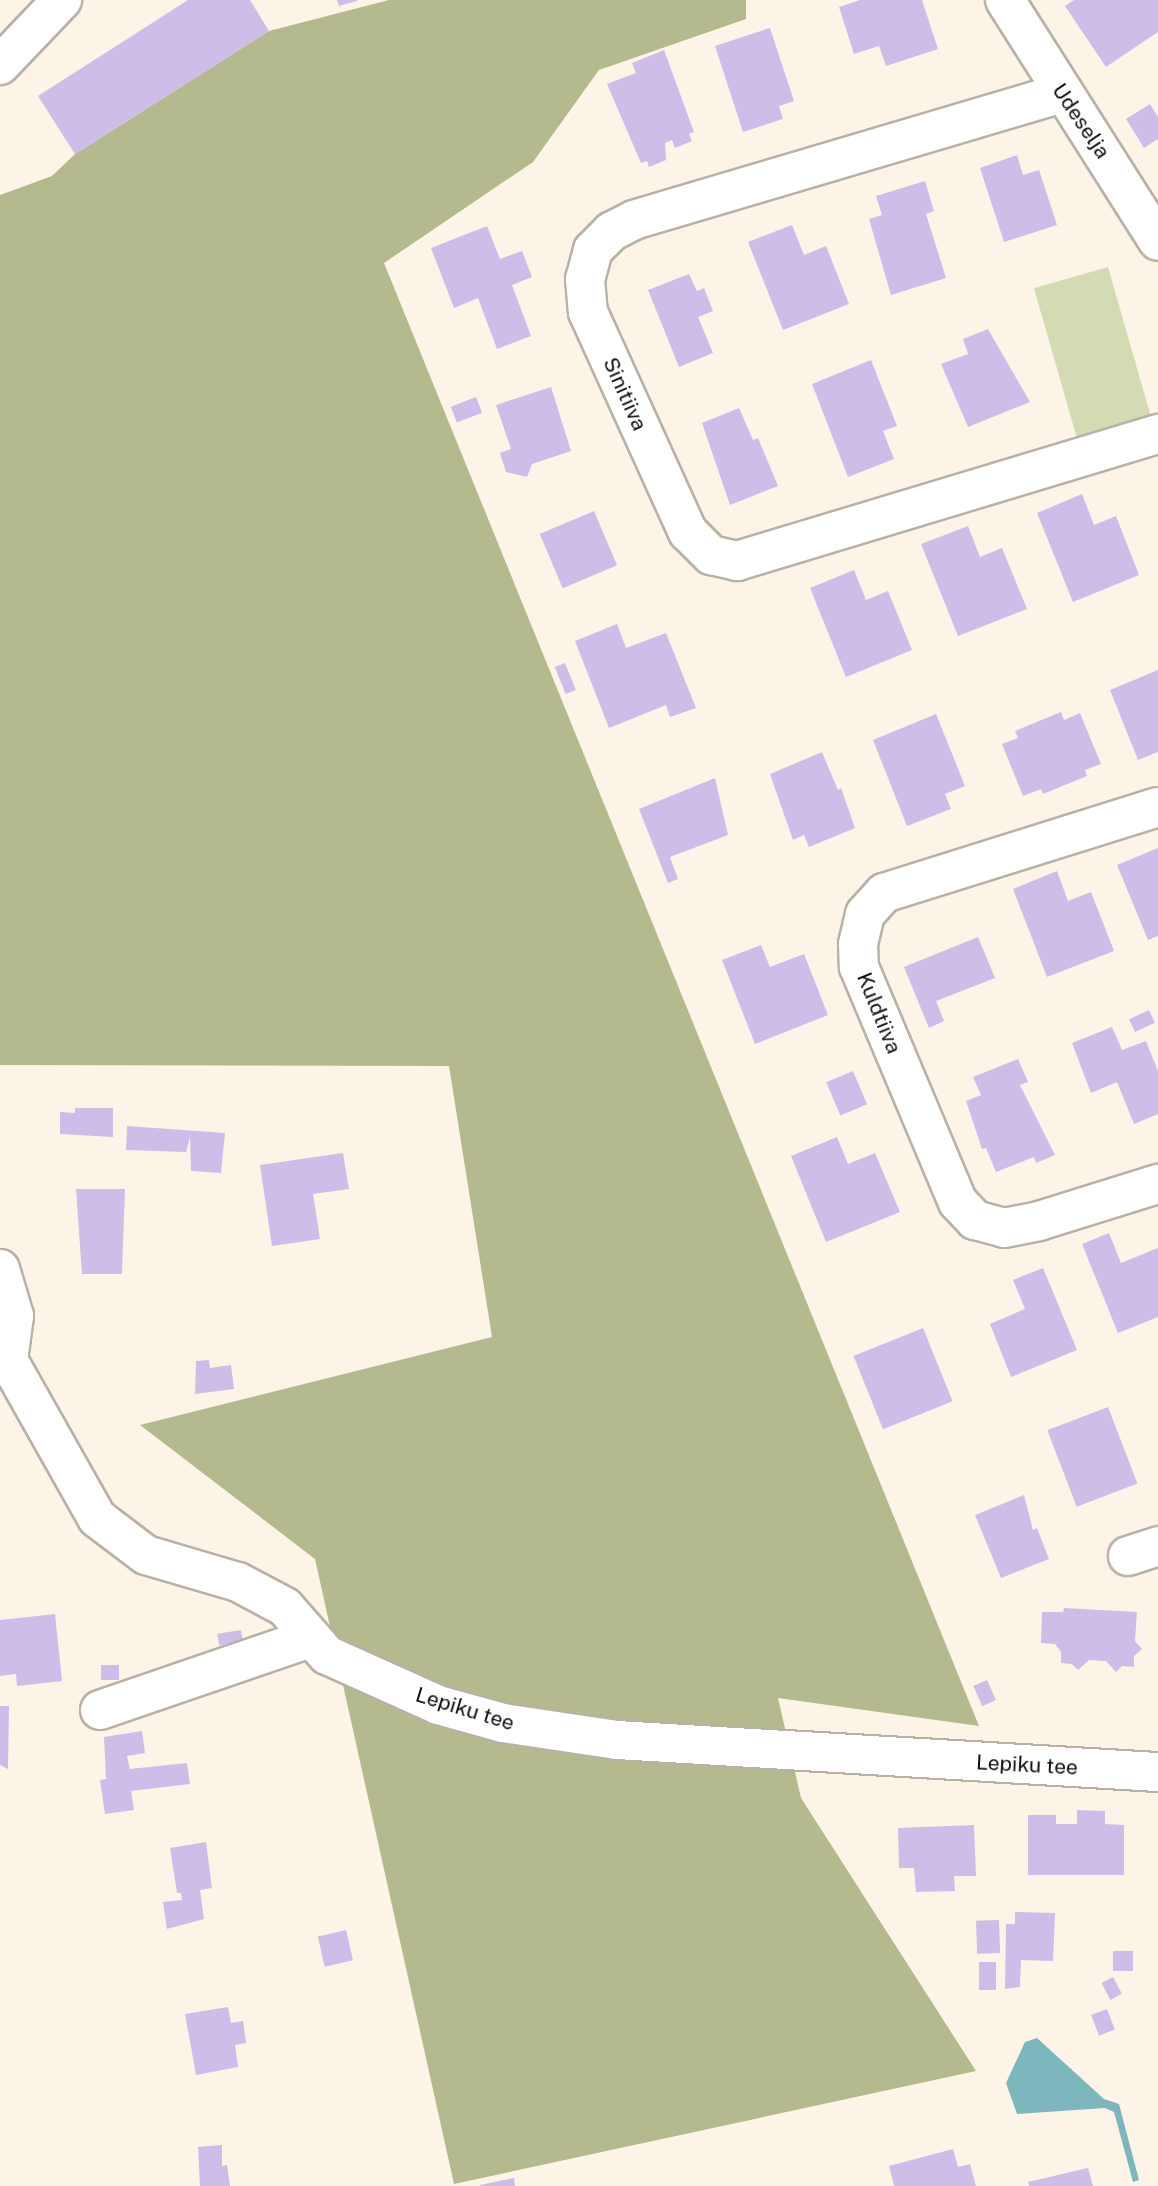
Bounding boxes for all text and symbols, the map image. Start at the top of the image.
street label: Udeselja [1047,79,1115,163]
street label: Sinitiiva [598,354,652,434]
street label: Kuldtiiva [851,969,907,1057]
street label: Lepiku tee [413,1682,517,1736]
street label: Lepiku tee [975,1750,1079,1780]

